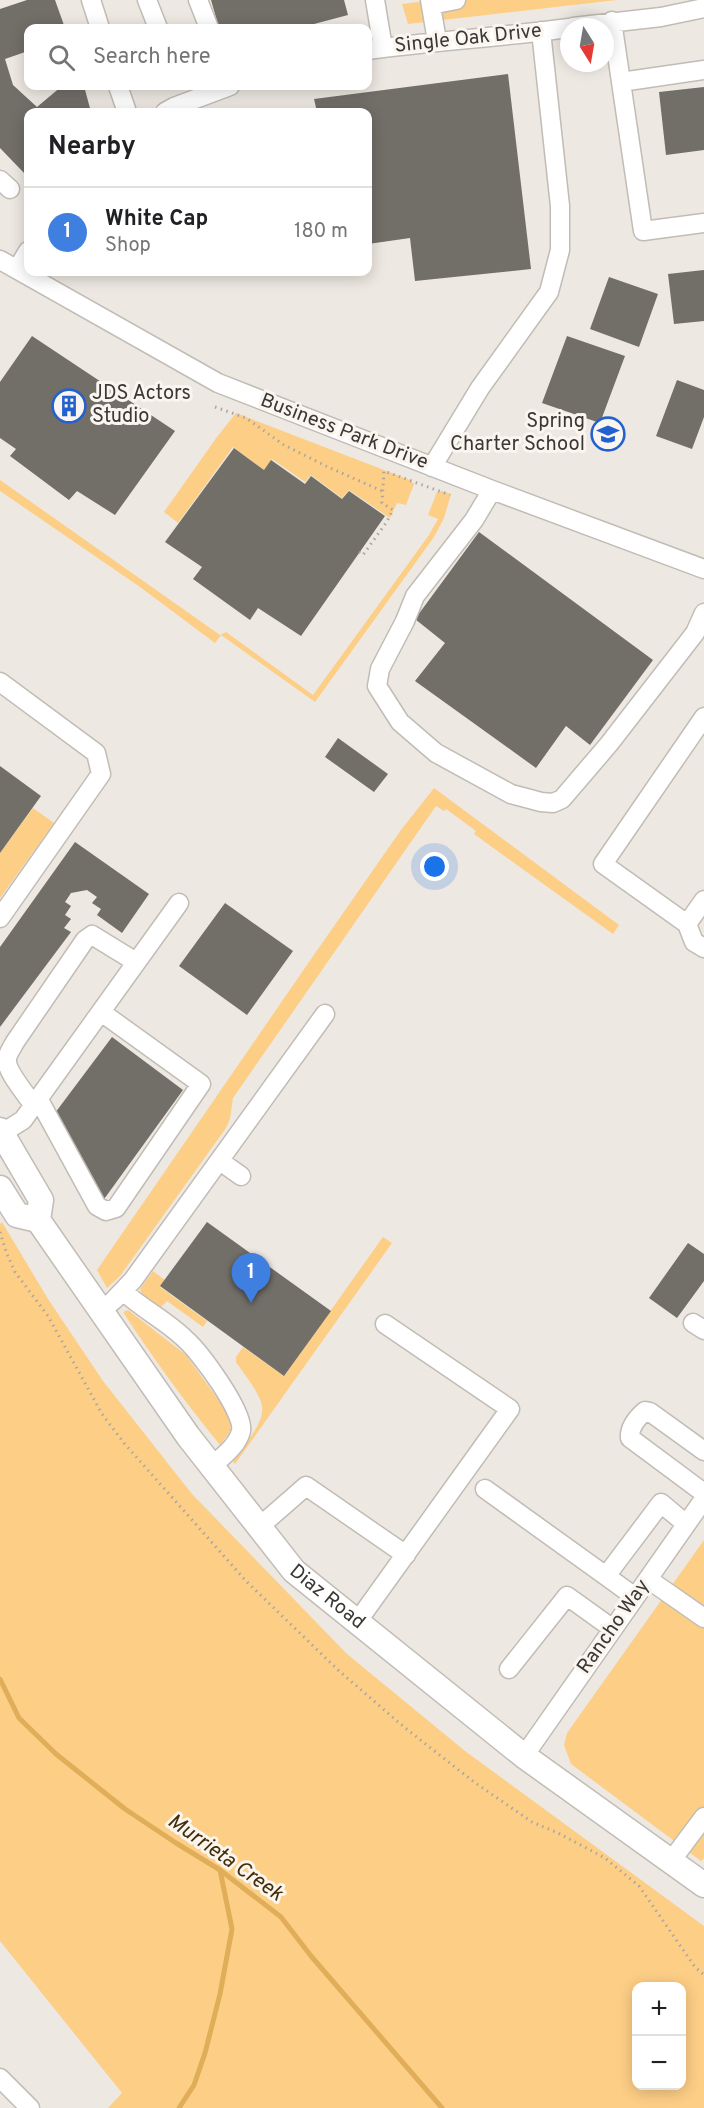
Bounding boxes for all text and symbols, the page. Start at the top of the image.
street label: Single Oak Drive [393,18,543,60]
north arrow [560,18,614,72]
search box [24,24,372,90]
icon: search [45,41,78,74]
text: Search here [93,44,211,71]
text: Nearby [48,131,136,164]
text: White Cap [105,206,208,233]
text: 1 [64,219,72,245]
text: 180 m [294,219,348,245]
text: Shop [105,233,151,259]
place label: JDS Actors Studio [92,381,191,430]
building icon: JDS Actors Studio [51,388,87,424]
street label: Business Park Drive [256,388,432,476]
place label: Spring Charter School [450,409,585,458]
school or university icon: Spring Charter School [590,416,626,452]
your location [420,852,449,881]
pin: 1 [232,1254,270,1303]
street label: Diaz Road [283,1559,370,1636]
street label: Rancho Way [572,1575,656,1679]
water label: Murrieta Creek [162,1808,288,1908]
map controls [632,1982,686,2090]
button: + [632,1982,686,2036]
button: − [632,2036,686,2090]

